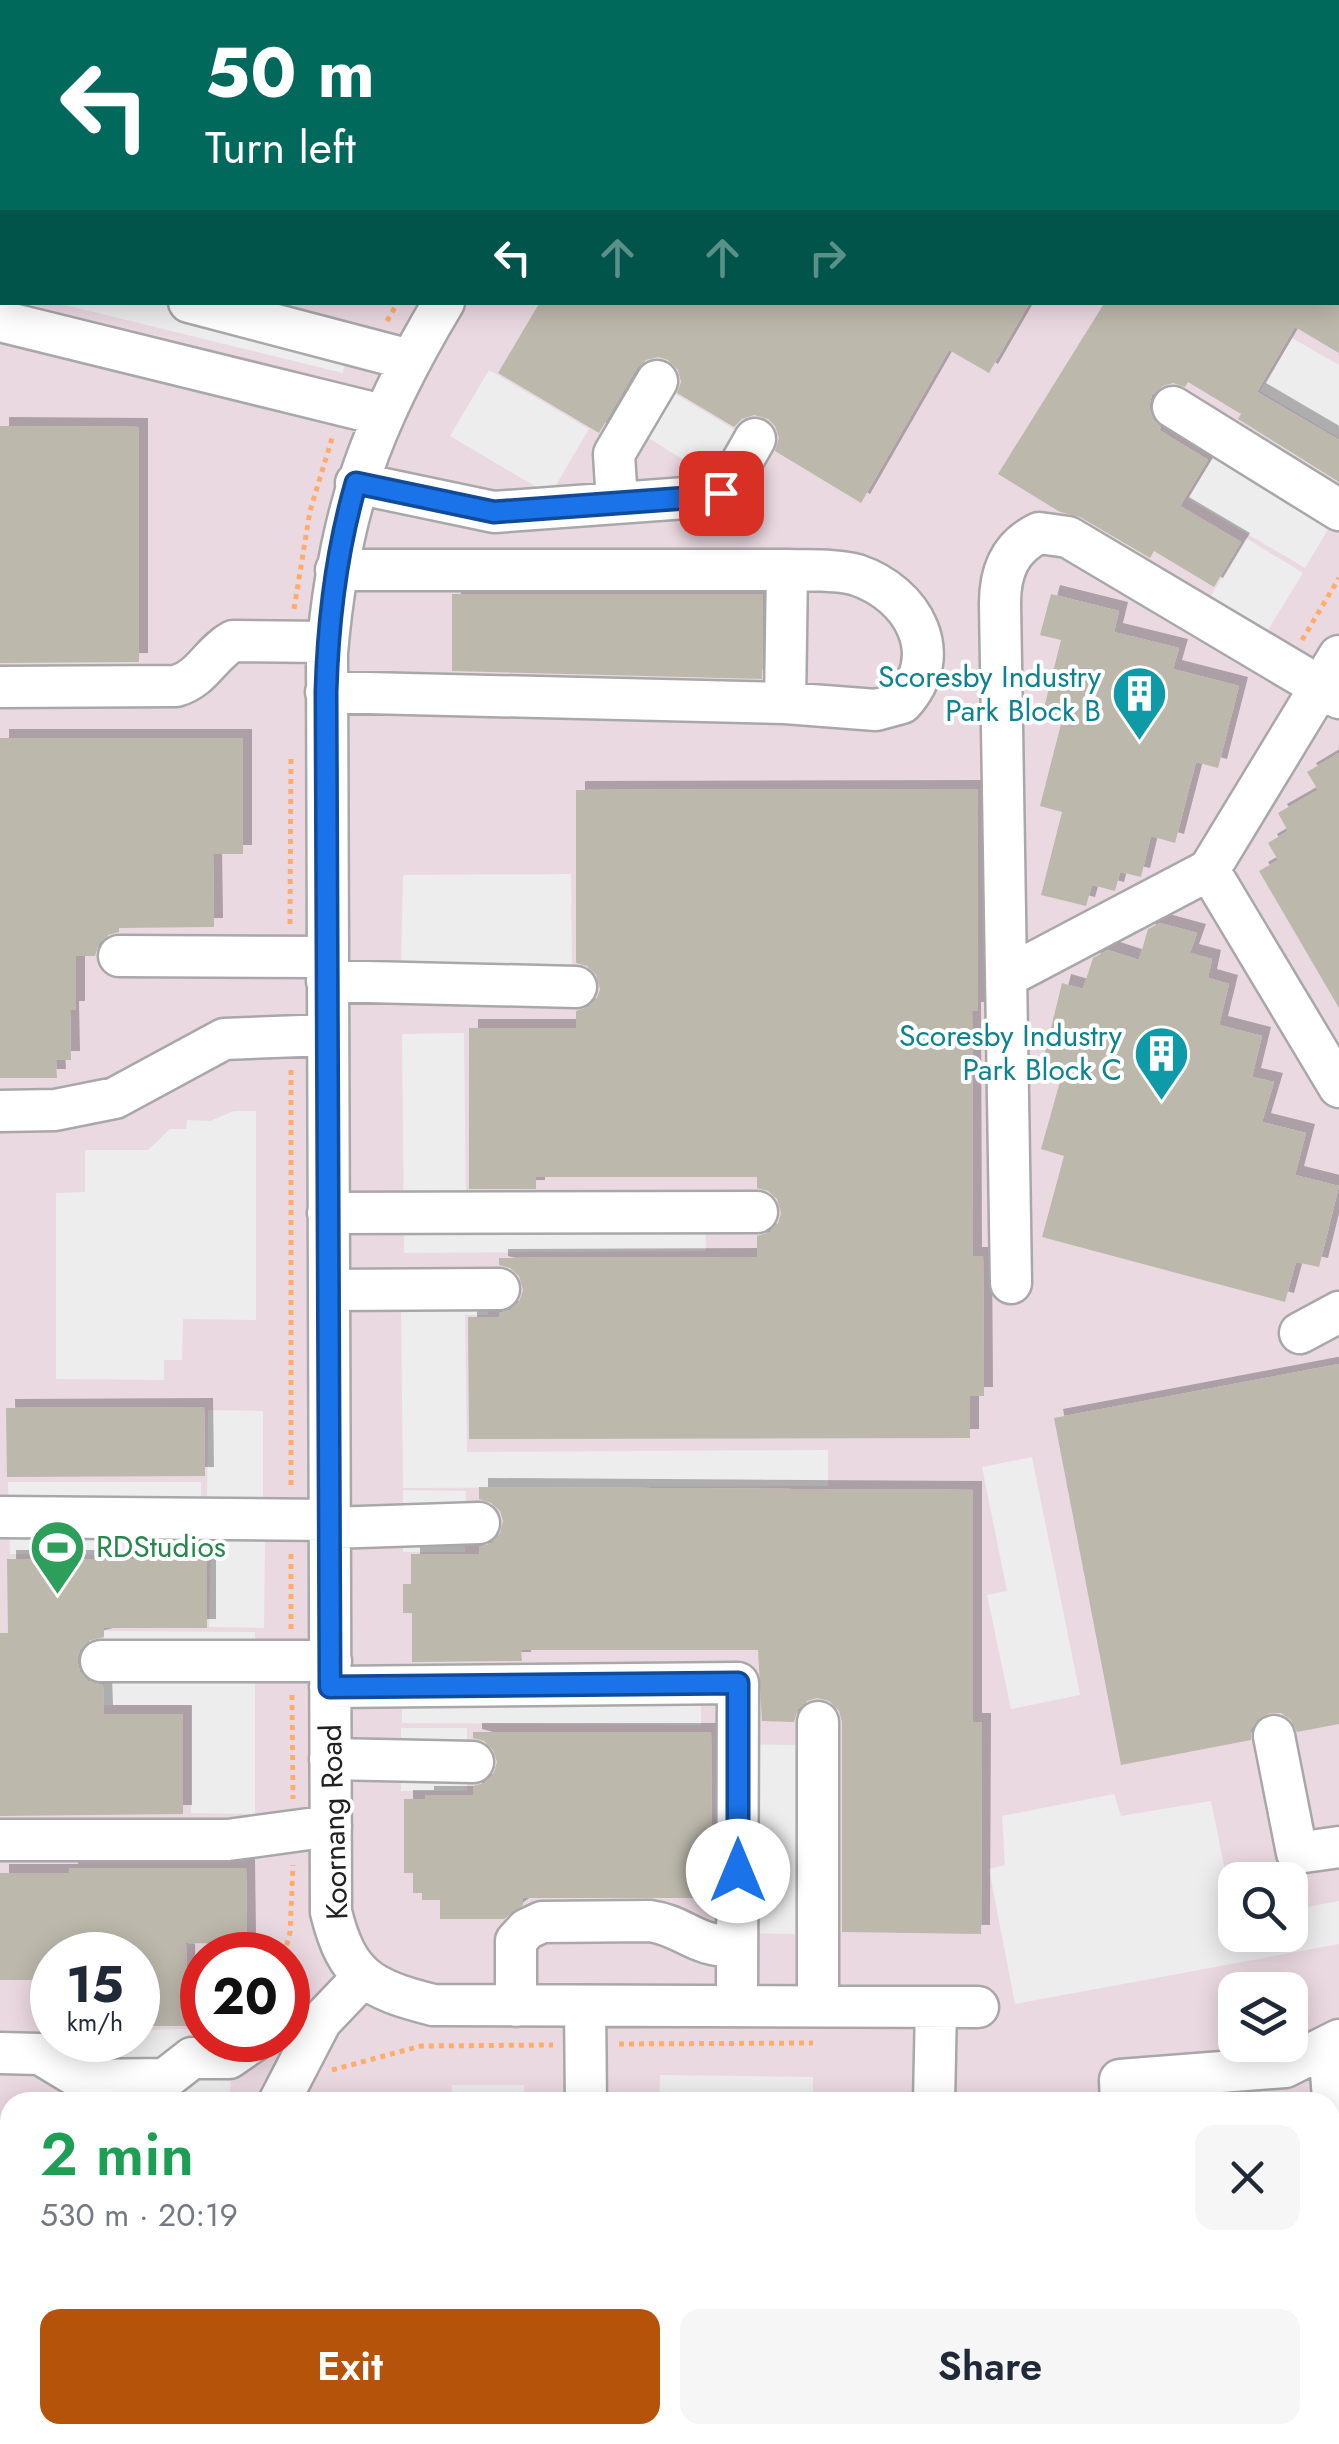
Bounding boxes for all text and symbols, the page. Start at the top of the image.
text: 50 m [205,22,375,123]
icon: left [40,40,170,170]
text: Turn left [205,115,356,180]
icon: left [485,230,540,285]
icon: ahead [590,230,645,285]
icon: ahead [695,230,750,285]
icon: right [800,230,855,285]
pin [679,451,764,536]
icon: arrive [694,466,749,521]
place label: Scoresby Industry Park Block B [878,655,1102,732]
building icon: Scoresby Industry Park Block B [1110,664,1170,743]
place label: Scoresby Industry Park Block C [899,1014,1123,1091]
building icon: Scoresby Industry Park Block C [1131,1023,1191,1102]
sports icon: RDStudios [27,1517,87,1596]
place label: RDStudios [96,1525,226,1568]
street label: Koornang Road [309,1723,358,1921]
position arrow [686,1819,790,1923]
map controls [1218,1862,1308,2062]
button: search [1218,1862,1308,1952]
speed limit sign: 20 [180,1932,310,2062]
text: 15 [66,1948,124,2021]
button: layers [1218,1972,1308,2062]
text: km/h [67,2004,123,2040]
text: 2 min [40,2111,194,2198]
button: close [1195,2125,1300,2230]
text: 530 m · 20:19 [40,2192,238,2238]
button: Exit [40,2309,660,2424]
button: Share [680,2309,1300,2424]

